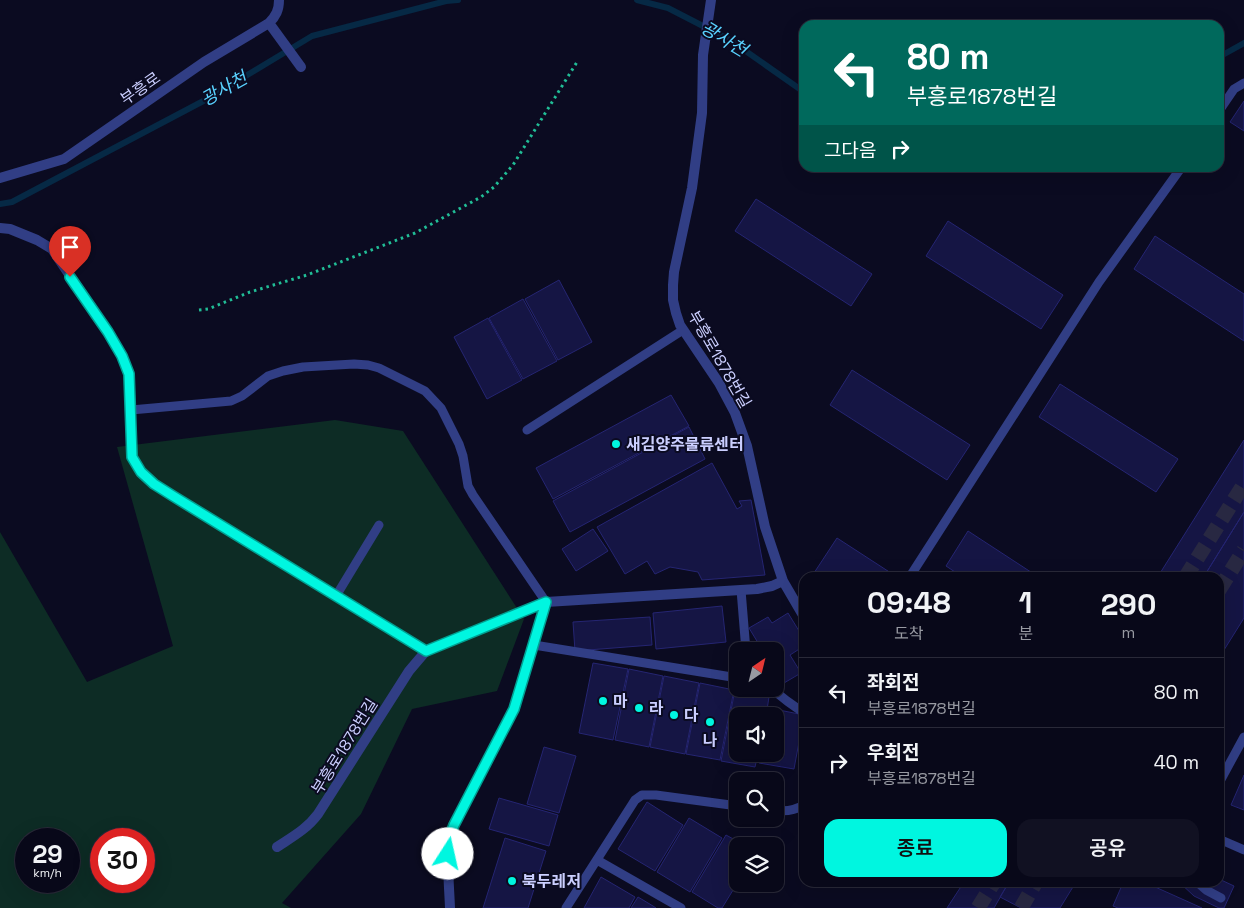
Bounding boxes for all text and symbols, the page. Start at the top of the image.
water label: 광사천 [697,16,754,62]
text: 80 m [907,35,989,79]
icon: left [824,40,889,105]
water label: 광사천 [196,65,253,111]
street label: 부흥로 [116,67,165,110]
text: 부흥로1878번길 [907,82,1057,110]
icon: right [886,135,914,163]
text: 그다음 [824,138,876,163]
pin [49,226,91,277]
icon: arrive [56,233,84,261]
street label: 부흥로1878번길 [683,307,756,412]
place label: 새김양주물류센터 [626,434,744,455]
marker: 새김양주물류센터 [610,438,622,450]
text: 09:48 [867,583,951,622]
text: 1 [1019,583,1032,622]
text: 290 [1101,585,1156,624]
text: m [1122,622,1135,643]
text: 도착 [894,623,923,644]
text: 분 [1018,623,1033,644]
north arrow [729,642,784,698]
map controls [729,642,784,892]
text: 좌회전 [867,670,919,695]
icon: left [824,679,852,707]
text: 80 m [1154,680,1199,705]
place label: 마 [613,691,628,712]
street label: 부흥로1878번길 [307,694,382,798]
marker: 마 [597,695,609,707]
place label: 라 [649,698,664,719]
text: 부흥로1878번길 [867,698,976,719]
marker: 라 [633,702,645,714]
place label: 다 [684,705,699,726]
button: sound [729,707,784,762]
marker: 다 [668,709,680,721]
marker: 나 [704,716,716,728]
place label: 나 [703,730,718,751]
text: 우회전 [867,740,919,765]
icon: right [824,749,852,777]
text: 40 m [1154,750,1199,775]
text: 부흥로1878번길 [867,768,976,789]
button: search [729,772,784,827]
button: 종료 [824,819,1007,877]
button: 공유 [1017,819,1199,877]
position arrow [421,827,473,879]
speed limit sign: 30 [90,828,155,893]
button: layers [729,837,784,892]
text: 29 [32,838,63,870]
text: km/h [33,865,62,881]
place label: 북두레저 [522,871,581,892]
marker: 북두레저 [506,875,518,887]

